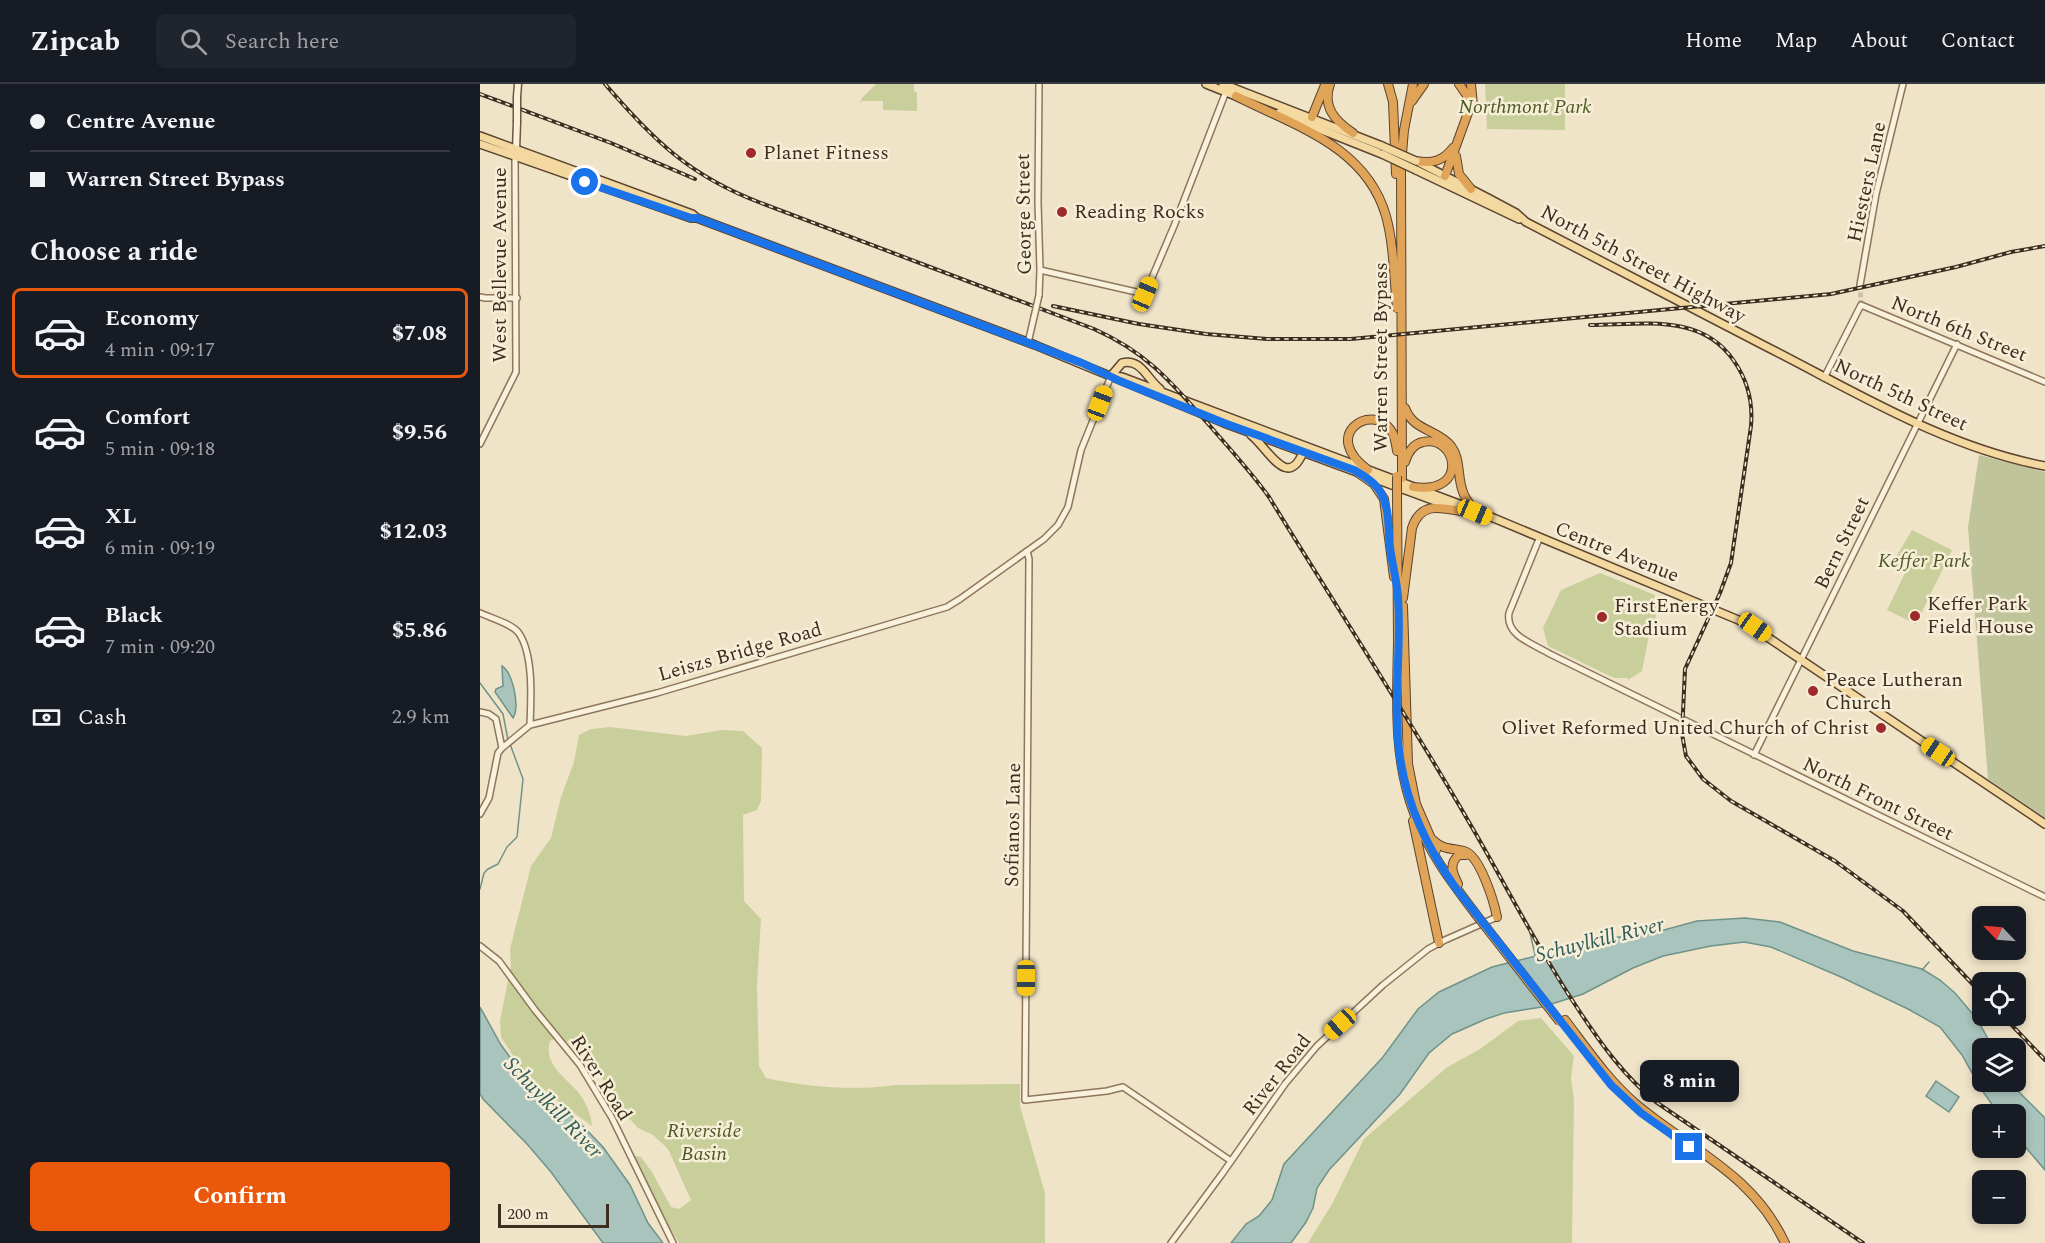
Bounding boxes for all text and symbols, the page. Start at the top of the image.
search box [156,14,576,68]
text: Zipcab [30,20,120,63]
icon: search [177,25,210,58]
text: Search here [225,25,339,58]
text: Home [1685,25,1742,57]
text: Map [1775,25,1817,57]
text: About [1850,25,1908,57]
text: Contact [1941,25,2015,57]
park label: Northmont Park [1458,92,1592,122]
text: Centre Avenue [66,105,216,138]
street label: Hiesters Lane [1840,119,1894,245]
place label: Planet Fitness [763,138,889,168]
marker: Planet Fitness [744,146,758,160]
street label: George Street [1008,153,1040,275]
text: Warren Street Bypass [66,163,285,196]
street label: West Bellevue Avenue [485,167,515,363]
route start [571,168,598,195]
place label: Reading Rocks [1074,197,1205,227]
street label: North 5th Street Highway [1535,197,1752,332]
marker: Reading Rocks [1055,205,1069,219]
text: Choose a ride [30,231,198,273]
street label: Warren Street Bypass [1366,262,1396,452]
car [1130,274,1160,314]
street label: North 6th Street [1886,288,2032,370]
text: Economy [105,302,198,335]
icon: car [33,306,87,360]
text: $7.08 [392,317,447,350]
text: 4 min · 09:17 [105,335,215,365]
street label: North 5th Street [1829,351,1973,439]
car [1085,383,1115,423]
text: Comfort [105,401,190,434]
icon: car [33,405,87,459]
text: $9.56 [392,416,447,449]
text: 5 min · 09:18 [105,434,215,464]
street label: Bern Street [1807,491,1877,595]
car [1455,497,1495,527]
text: XL [105,500,136,533]
icon: car [33,504,87,558]
street label: Centre Avenue [1550,513,1684,591]
text: $12.03 [379,515,447,548]
text: 6 min · 09:19 [105,533,215,563]
park label: Keffer Park [1878,546,1971,576]
place label: Keffer Park Field House [1927,589,2034,642]
place label: FirstEnergy Stadium [1614,591,1720,644]
text: Black [105,599,163,632]
icon: car [33,603,87,657]
car [1735,609,1775,645]
marker: Keffer Park Field House [1908,609,1922,623]
marker: FirstEnergy Stadium [1595,610,1609,624]
text: $5.86 [392,614,447,647]
street label: Leiszs Bridge Road [654,614,826,690]
text: 7 min · 09:20 [105,632,215,662]
place label: Peace Lutheran Church [1825,665,1963,718]
marker: Peace Lutheran Church [1806,684,1820,698]
icon: cash [30,701,63,734]
text: Cash [78,701,127,734]
text: 2.9 km [392,702,450,732]
place label: Olivet Reformed United Church of Christ [1501,713,1869,743]
marker: Olivet Reformed United Church of Christ [1874,721,1888,735]
car [1918,734,1958,770]
street label: North Front Street [1797,749,1959,849]
street label: Sofianos Lane [997,762,1029,888]
north arrow [1972,906,2026,960]
map controls [1972,906,2026,1224]
water label: Schuylkill River [1532,908,1668,971]
car [1017,960,1035,996]
button: locate [1972,972,2026,1026]
car [1321,1005,1359,1043]
street label: River Road [1235,1028,1319,1122]
street label: River Road [563,1029,639,1127]
button: layers [1972,1038,2026,1092]
water label: Schuylkill River [496,1050,611,1167]
callout: 8 min [1640,1060,1738,1102]
text: 8 min [1663,1066,1716,1096]
button: + [1972,1104,2026,1158]
park label: Riverside Basin [667,1116,741,1169]
route end [1675,1133,1702,1160]
button: Confirm [30,1162,450,1231]
button: − [1972,1170,2026,1224]
scale bar [498,1201,609,1228]
text: 200 m [507,1202,549,1226]

